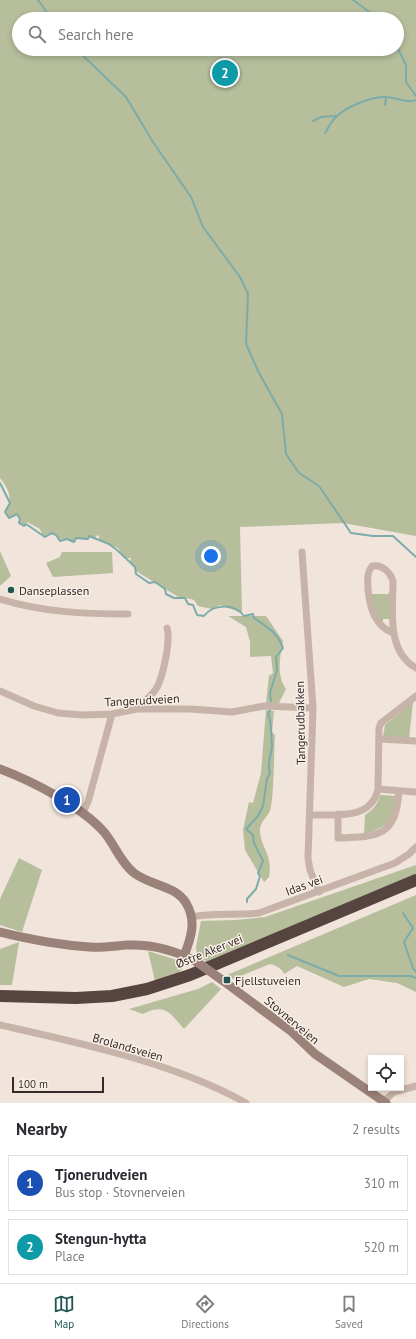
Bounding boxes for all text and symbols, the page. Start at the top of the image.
search box [12,12,404,56]
icon: search [26,23,48,45]
text: Search here [58,25,134,44]
pin: 2 [212,58,238,88]
your location [201,546,221,566]
place label: Danseplassen [19,583,89,598]
marker: Danseplassen [6,585,16,595]
street label: Tangerudbakken [292,681,308,765]
street label: Tangerudveien [104,691,180,709]
pin: 1 [54,785,80,815]
street label: Idas vei [283,871,325,899]
street label: Østre Aker vei [173,931,245,971]
place label: Fjellstuveien [235,973,301,988]
marker: Fjellstuveien [222,975,232,985]
street label: Stovnerveien [262,993,322,1047]
street label: Brolandsveien [91,1030,165,1064]
map controls [368,1055,404,1091]
button: locate [368,1055,404,1091]
scale bar [12,1075,104,1094]
text: 100 m [18,1077,48,1091]
text: Nearby [16,1118,67,1140]
text: 2 results [352,1121,400,1138]
text: Tjonerudveien [55,1165,147,1184]
text: 1 [26,1175,34,1192]
text: 310 m [364,1175,399,1192]
text: Bus stop · Stovnerveien [55,1184,185,1201]
text: Stengun-hytta [55,1229,147,1248]
text: 2 [26,1239,34,1256]
text: 520 m [364,1239,399,1256]
text: Place [55,1248,85,1265]
tab: Map [53,1293,75,1331]
tab: Directions [181,1293,229,1331]
tab: Saved [335,1293,363,1331]

